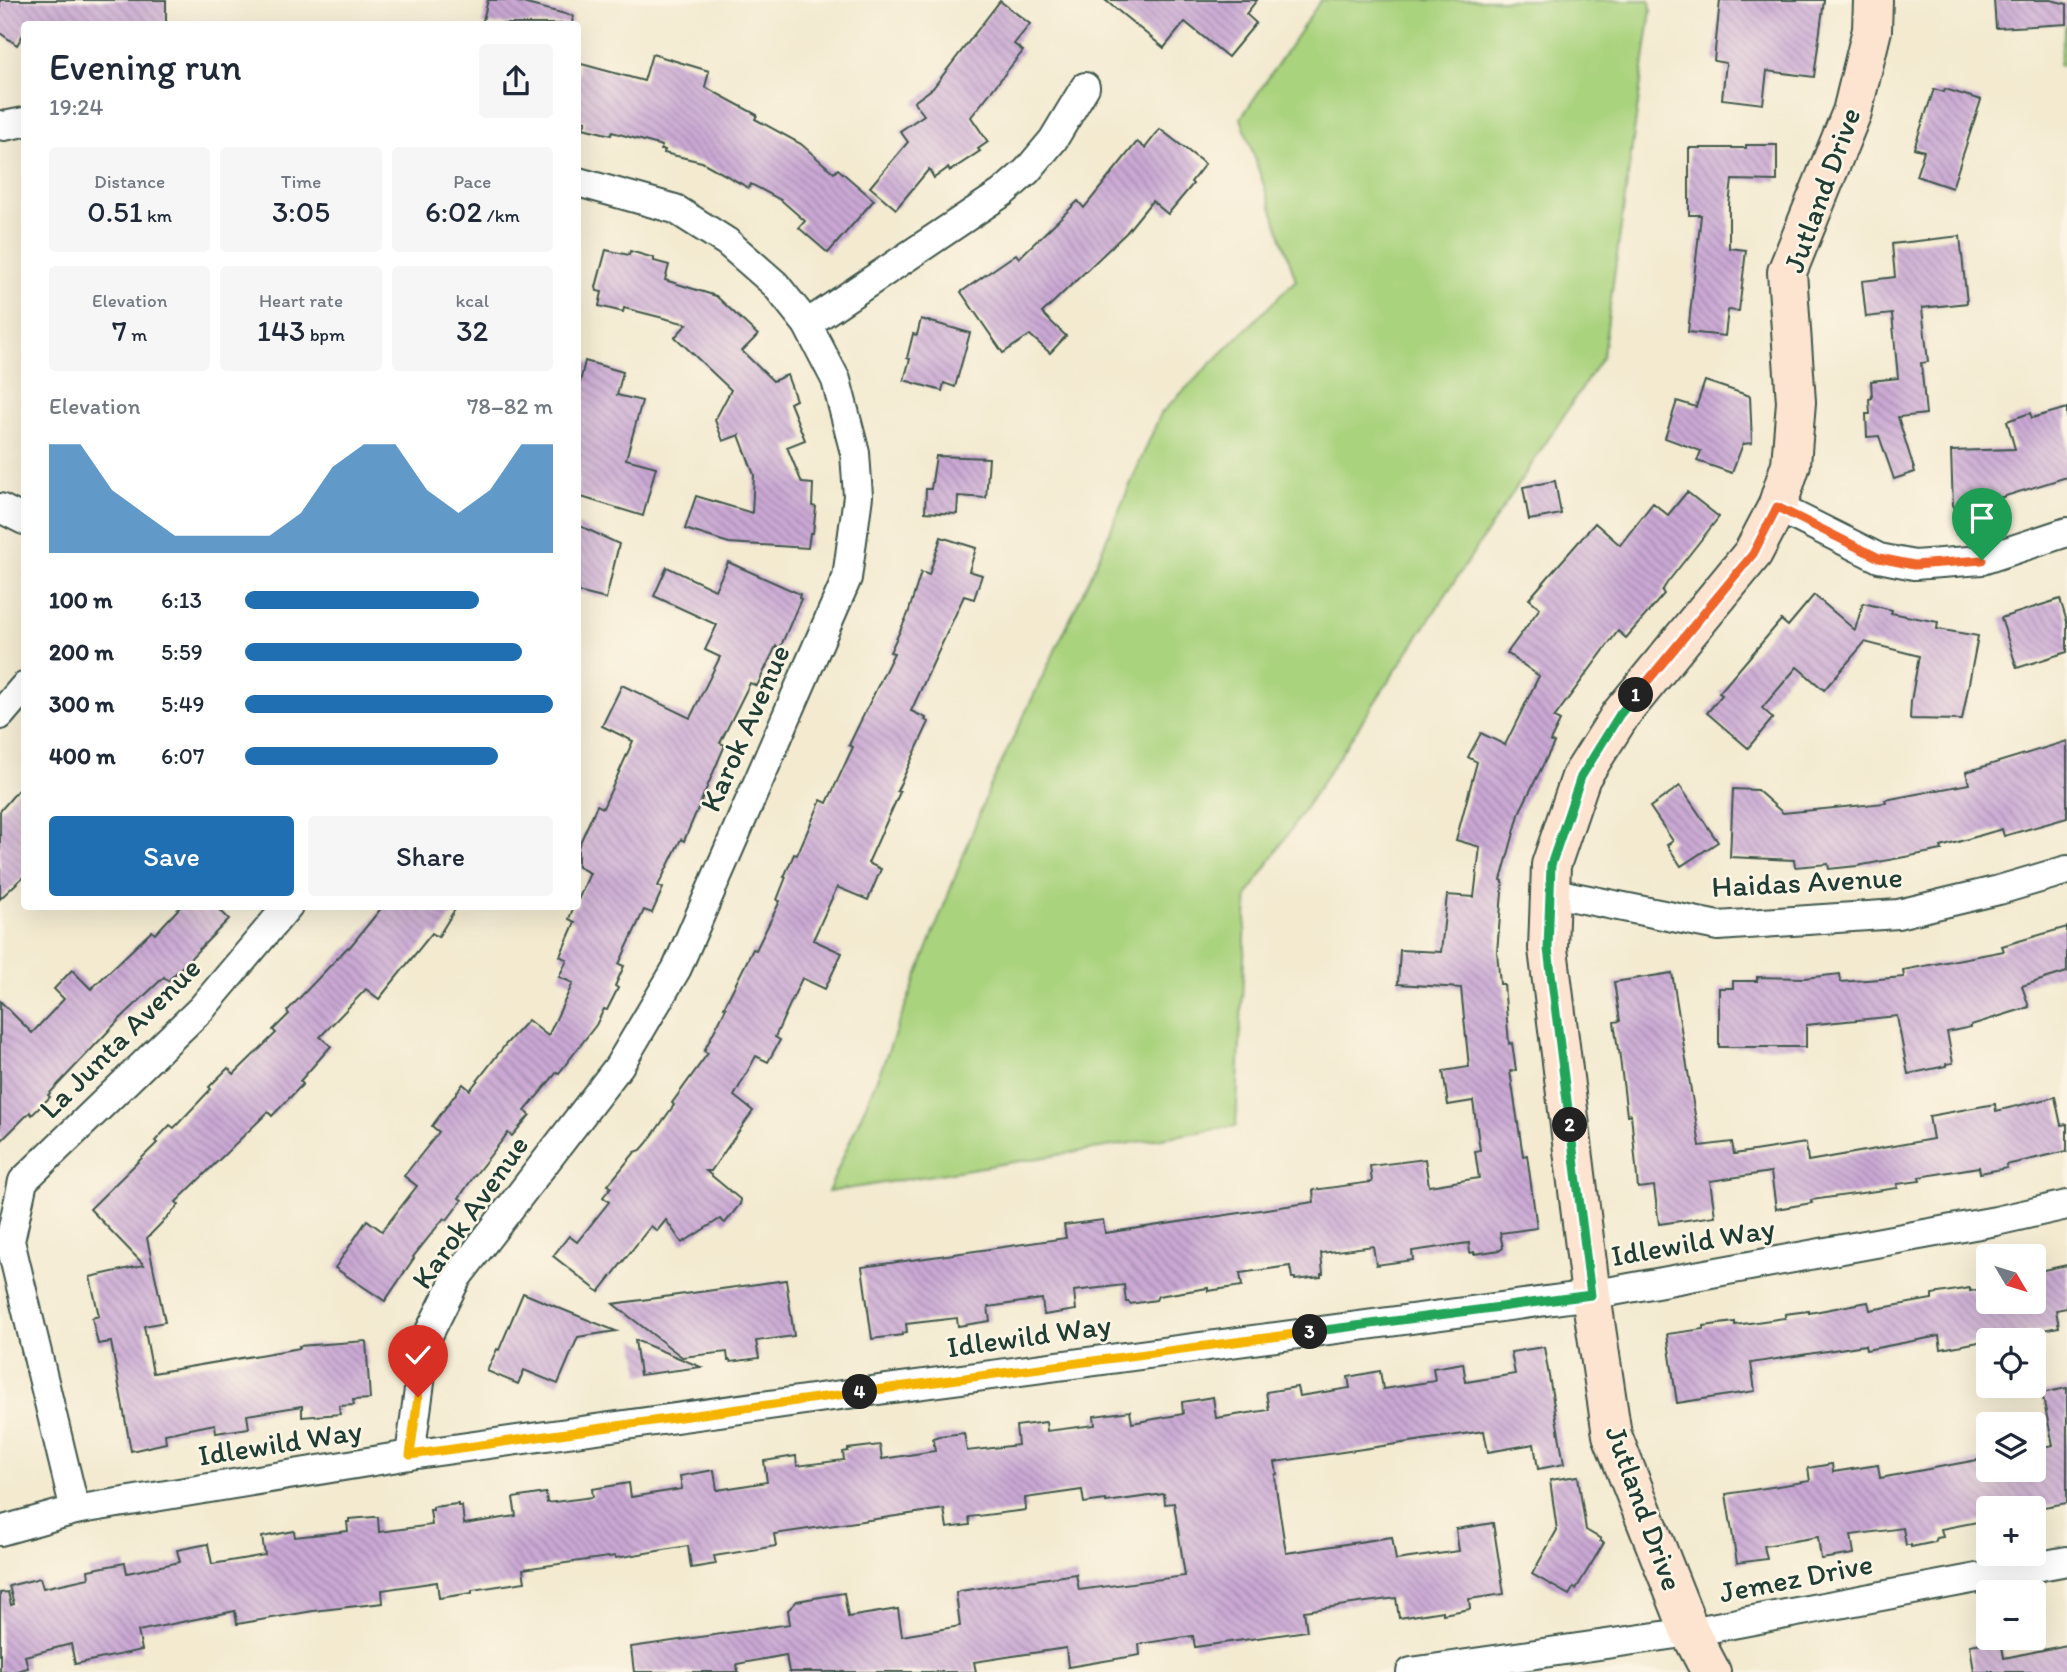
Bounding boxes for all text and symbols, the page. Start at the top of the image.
text: Evening run [49,44,242,90]
button: share [479,44,553,118]
text: 19:24 [49,93,103,121]
street label: Jutland Drive [1775,102,1868,277]
text: Distance [94,170,165,193]
text: Time [281,170,321,193]
text: Pace [453,170,491,193]
text: 0.51 [87,193,143,230]
text: 3:05 [272,193,330,230]
text: 6:02 [425,193,482,230]
text: km [143,204,172,227]
text: /km [482,204,520,227]
text: Elevation [92,289,167,312]
text: Heart rate [259,289,343,312]
text: kcal [455,289,489,312]
text: 7 [112,312,127,349]
text: 143 [257,312,305,349]
text: 32 [456,312,488,349]
text: m [127,323,147,346]
text: bpm [305,323,345,346]
text: Elevation [49,392,140,420]
text: 78–82 m [467,392,553,420]
pin [1952,488,2012,560]
icon: arrive [1963,499,2001,537]
text: 100 m [49,586,113,614]
text: 6:13 [161,586,202,614]
text: 200 m [49,638,114,666]
text: 5:59 [161,638,203,666]
street label: Karok Avenue [691,638,798,817]
pin: 1 [1618,678,1654,712]
text: 1 [1631,683,1640,706]
text: 300 m [49,690,114,718]
text: 5:49 [161,690,205,718]
text: 400 m [49,742,116,770]
text: 6:07 [161,742,204,770]
button: Save [49,816,294,896]
button: Share [308,816,553,896]
street label: Haidas Avenue [1710,858,1904,905]
street label: La Junta Avenue [31,949,208,1126]
pin: 2 [1552,1108,1588,1142]
text: 2 [1565,1113,1575,1136]
street label: Karok Avenue [403,1128,536,1296]
street label: Idlewild Way [1608,1209,1778,1274]
north arrow [1976,1244,2046,1314]
map controls [1976,1244,2046,1650]
street label: Idlewild Way [944,1306,1113,1365]
pin: 3 [1292,1314,1328,1350]
text: 3 [1304,1320,1315,1343]
pin [388,1325,448,1397]
button: locate [1976,1328,2046,1398]
icon: check [399,1336,437,1374]
pin: 4 [842,1374,878,1410]
text: 4 [854,1380,865,1403]
street label: Idlewild Way [195,1411,364,1474]
button: layers [1976,1412,2046,1482]
street label: Jutland Drive [1598,1420,1691,1595]
button: + [1976,1496,2046,1566]
street label: Jemez Drive [1716,1545,1876,1611]
button: − [1976,1580,2046,1650]

